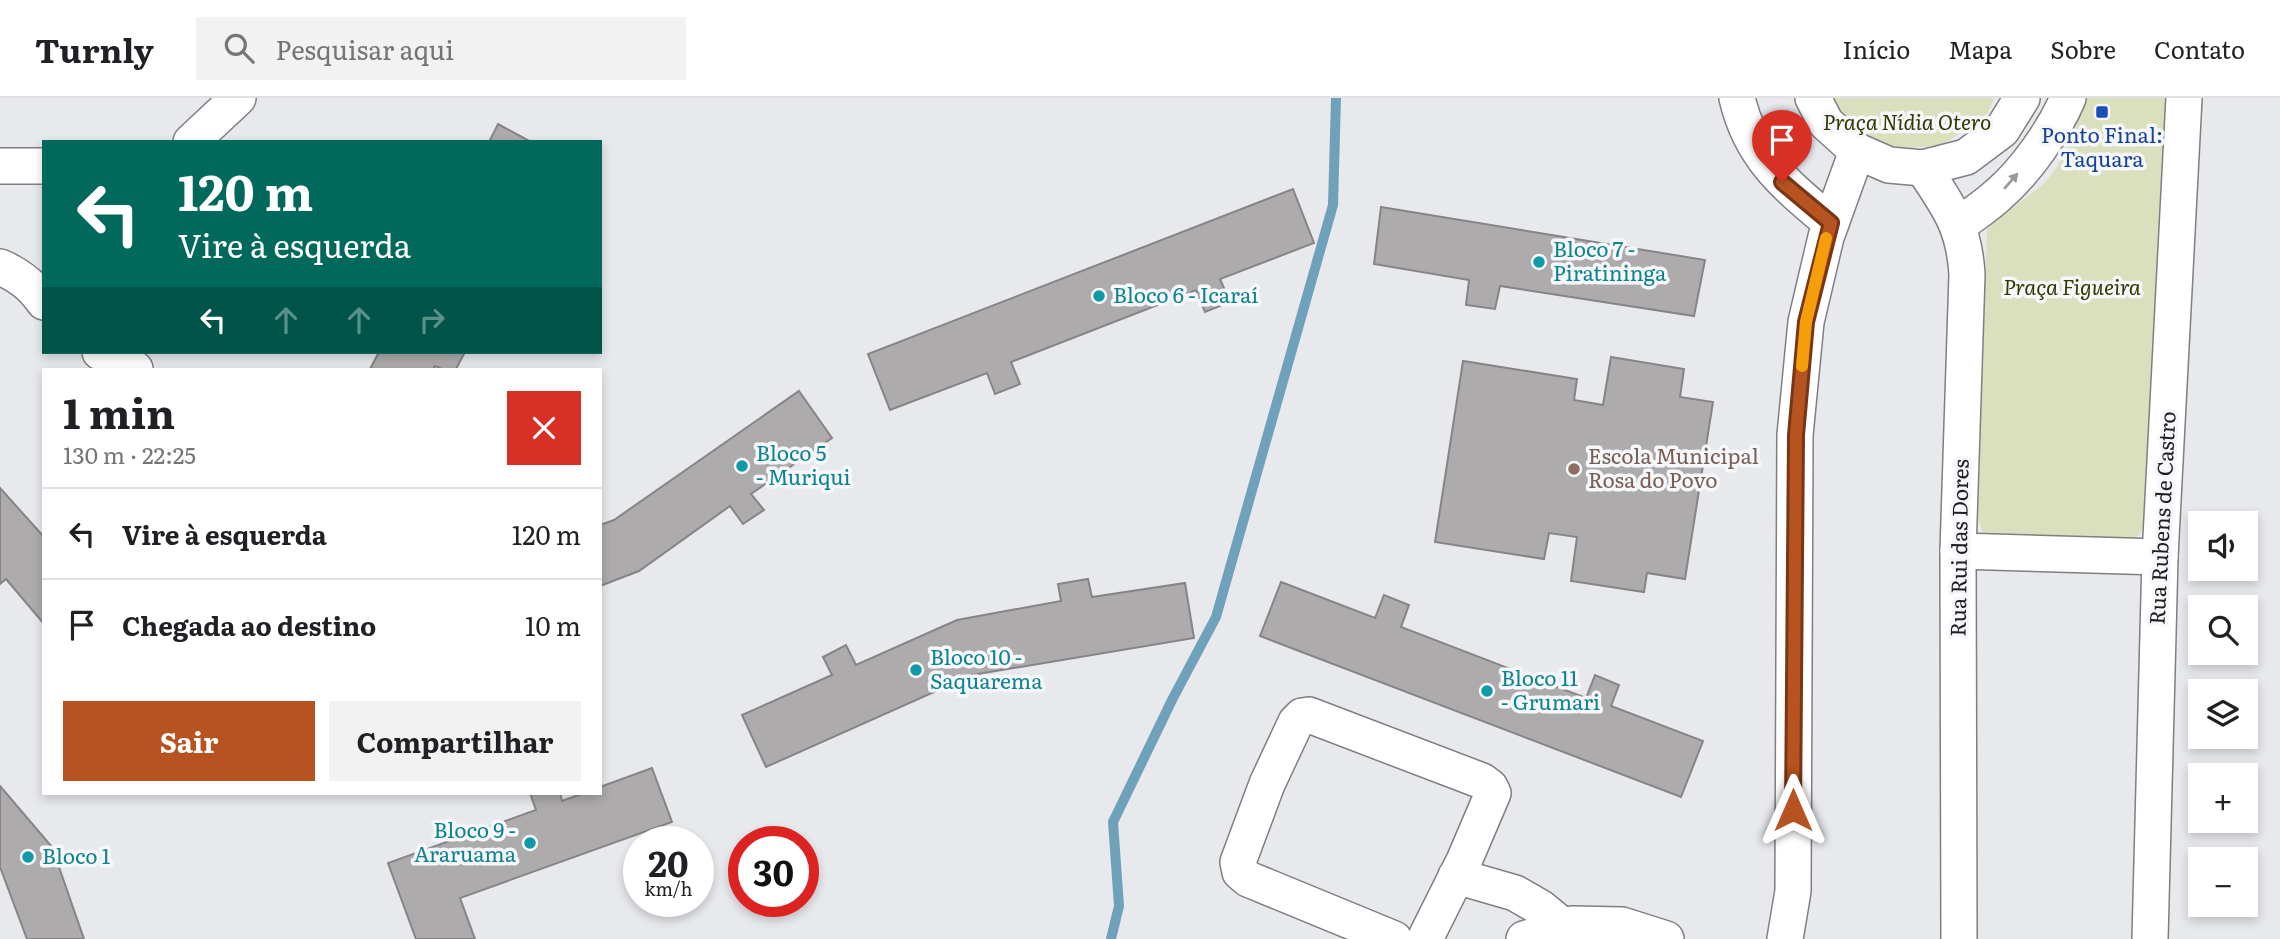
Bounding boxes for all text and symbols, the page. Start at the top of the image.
search box [196,17,686,80]
text: Turnly [35,24,154,73]
icon: search [220,29,258,67]
text: Pesquisar aqui [276,29,454,68]
text: Início [1843,31,1910,66]
text: Mapa [1948,31,2012,66]
text: Sobre [2050,31,2116,66]
text: Contato [2154,31,2245,66]
marker: Ponto Final: Taquara [2094,104,2110,120]
park label: Praça Nídia Otero [1823,105,1991,136]
pin [1752,110,1812,182]
place label: Ponto Final: Taquara [2041,118,2163,173]
icon: arrive [1763,121,1801,159]
text: 120 m [178,153,313,226]
icon: left [63,168,154,259]
one-way arrow [2002,173,2018,190]
text: Vire à esquerda [178,220,411,268]
place label: Bloco 7 - Piratininga [1553,232,1667,287]
marker: Bloco 7 - Piratininga [1531,254,1547,270]
park label: Praça Figueira [2003,270,2141,301]
place label: Bloco 6 - Icaraí [1113,278,1258,309]
marker: Bloco 6 - Icaraí [1091,288,1107,304]
icon: left [194,301,232,339]
icon: ahead [267,301,305,339]
icon: ahead [340,301,378,339]
icon: right [413,301,451,339]
text: 1 min [63,380,175,442]
button: close [507,391,581,465]
street label: Rua Rubens de Castro [2139,410,2182,625]
place label: Bloco 5 - Muriqui [756,436,851,491]
text: 130 m · 22:25 [63,437,196,471]
place label: Escola Municipal Rosa do Povo [1588,439,1759,494]
marker: Bloco 5 - Muriqui [734,458,750,474]
street label: Rua Rui das Dores [1940,459,1975,637]
marker: Escola Municipal Rosa do Povo [1566,461,1582,477]
map controls [2188,511,2258,917]
button: sound [2188,511,2258,581]
text: Vire à esquerda [122,514,327,553]
text: 120 m [512,514,581,553]
icon: left [63,515,101,553]
button: search [2188,595,2258,665]
text: Chegada ao destino [122,605,376,644]
text: 10 m [525,605,581,644]
icon: arrive [63,606,101,644]
place label: Bloco 10 - Saquarema [930,640,1043,695]
place label: Bloco 11 - Grumari [1501,661,1600,716]
marker: Bloco 10 - Saquarema [908,662,924,678]
button: layers [2188,679,2258,749]
marker: Bloco 11 - Grumari [1479,683,1495,699]
button: Sair [63,701,315,781]
button: Compartilhar [329,701,581,781]
button: + [2188,763,2258,833]
position arrow [1756,773,1830,847]
place label: Bloco 9 - Araruama [414,813,517,868]
speed limit sign: 30 [728,826,819,917]
marker: Bloco 9 - Araruama [522,835,538,851]
text: 20 [648,836,689,888]
place label: Bloco 1 [42,839,111,870]
button: − [2188,847,2258,917]
marker: Bloco 1 [20,849,36,865]
text: km/h [645,875,692,902]

